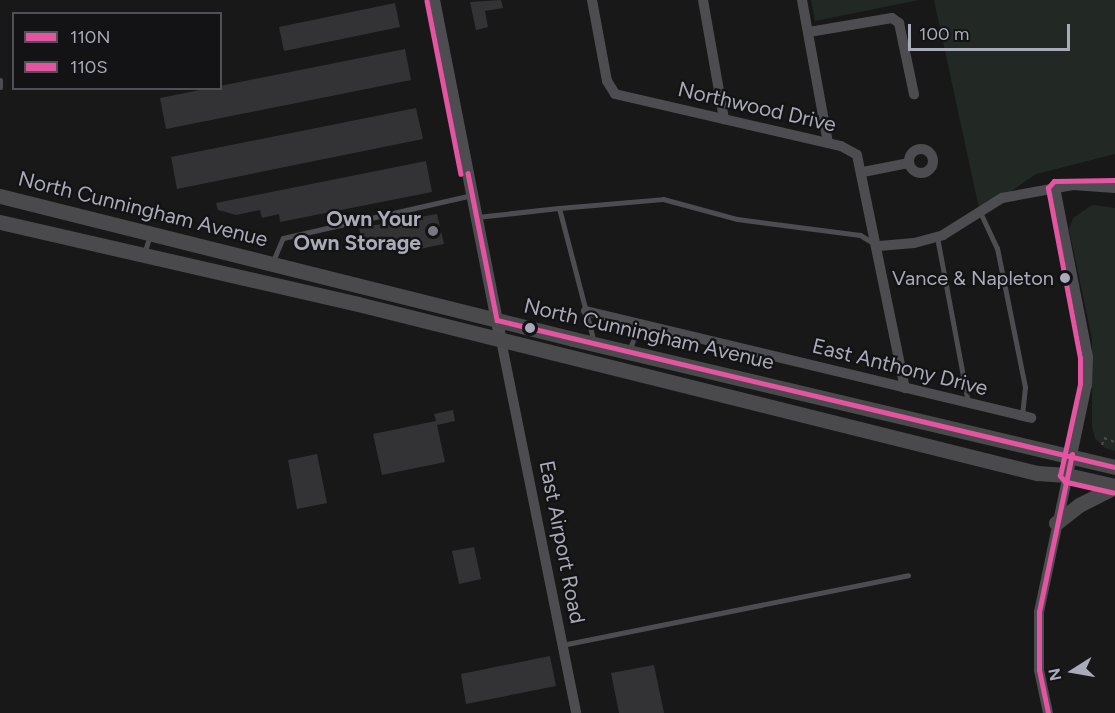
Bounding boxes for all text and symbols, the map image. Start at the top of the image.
legend [12,12,222,90]
scale bar [911,12,1073,50]
text: 100 m [919,23,969,45]
text: 110N [70,26,110,48]
text: 110S [70,56,107,78]
street label: Northwood Drive [675,77,839,137]
street label: North Cunningham Avenue [16,166,270,252]
place label: Own Your Own Storage [293,206,421,256]
marker: Own Your Own Storage [426,224,440,238]
place label: Vance & Napleton [892,266,1054,290]
marker: Vance & Napleton [1059,272,1071,284]
street label: North Cunningham Avenue [521,293,777,375]
unlabelled marker [524,322,536,334]
street label: East Anthony Drive [810,333,990,401]
street label: East Airport Road [534,458,590,626]
north arrow [1043,641,1103,701]
text: N [1044,667,1065,682]

